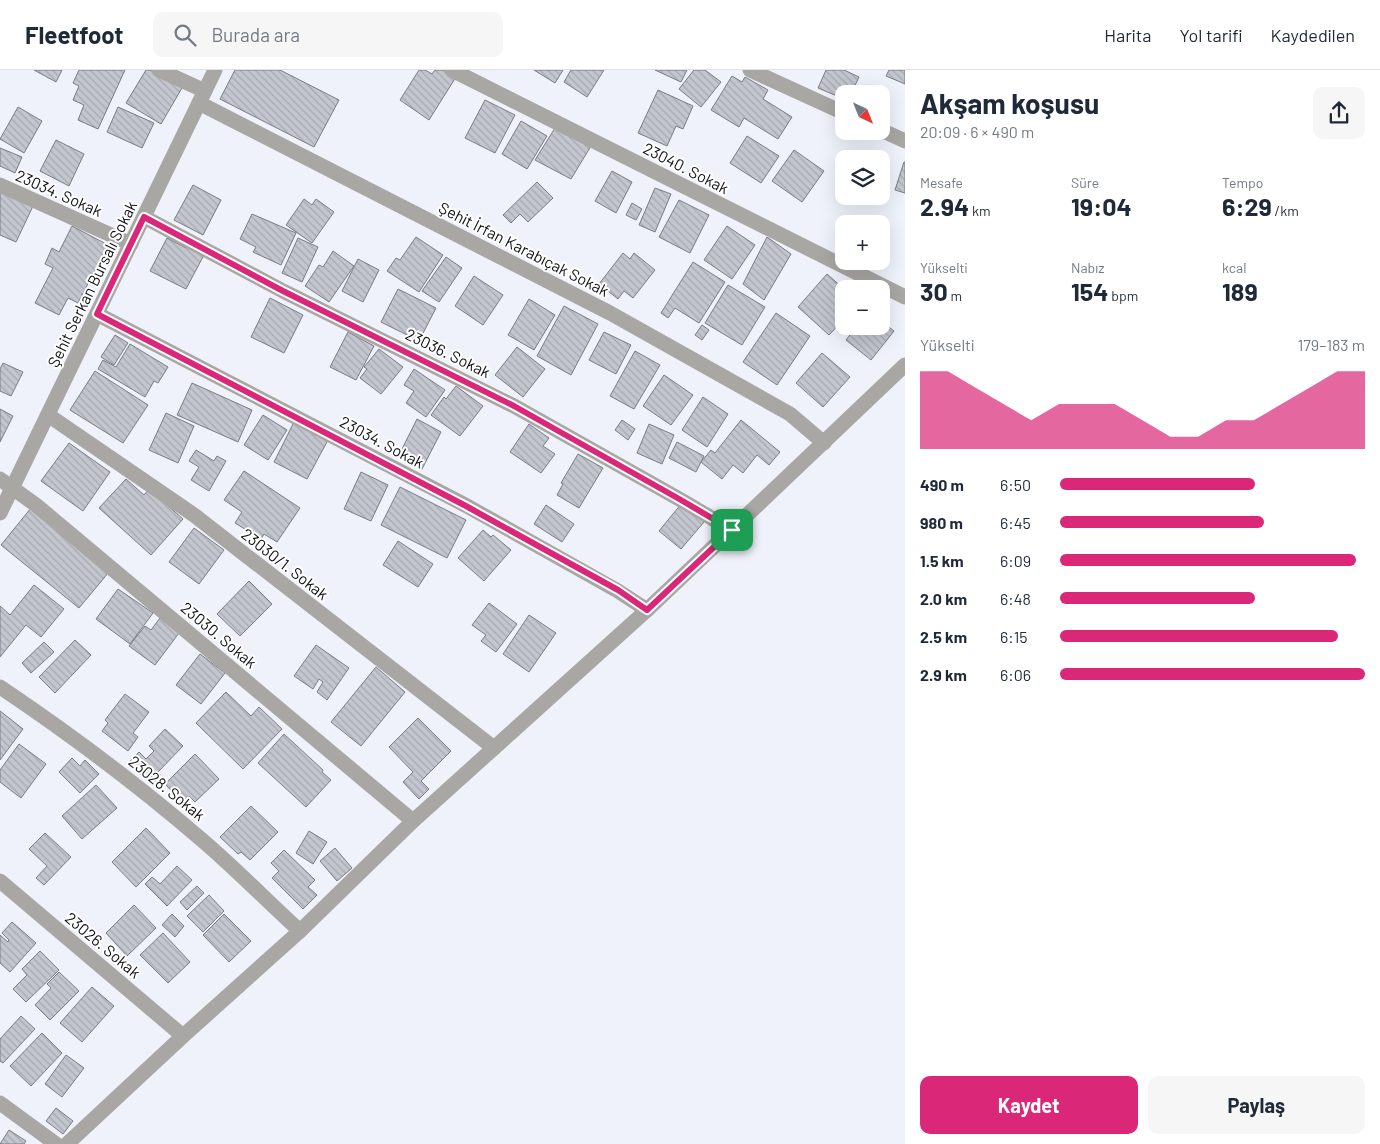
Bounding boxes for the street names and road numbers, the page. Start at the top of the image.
street label: 23040. Sokak [640,138,732,197]
street label: 23034. Sokak [13,165,105,220]
street label: Şehit Serkan Bursalı Sokak [43,197,140,370]
street label: Şehit İrfan Karabıçak Sokak [436,197,612,300]
street label: 23036. Sokak [403,324,494,381]
street label: 23034. Sokak [337,411,428,472]
street label: 23030/1. Sokak [238,524,332,603]
street label: 23030. Sokak [178,598,261,672]
street label: 23028. Sokak [125,751,209,824]
street label: 23026. Sokak [62,908,145,982]

